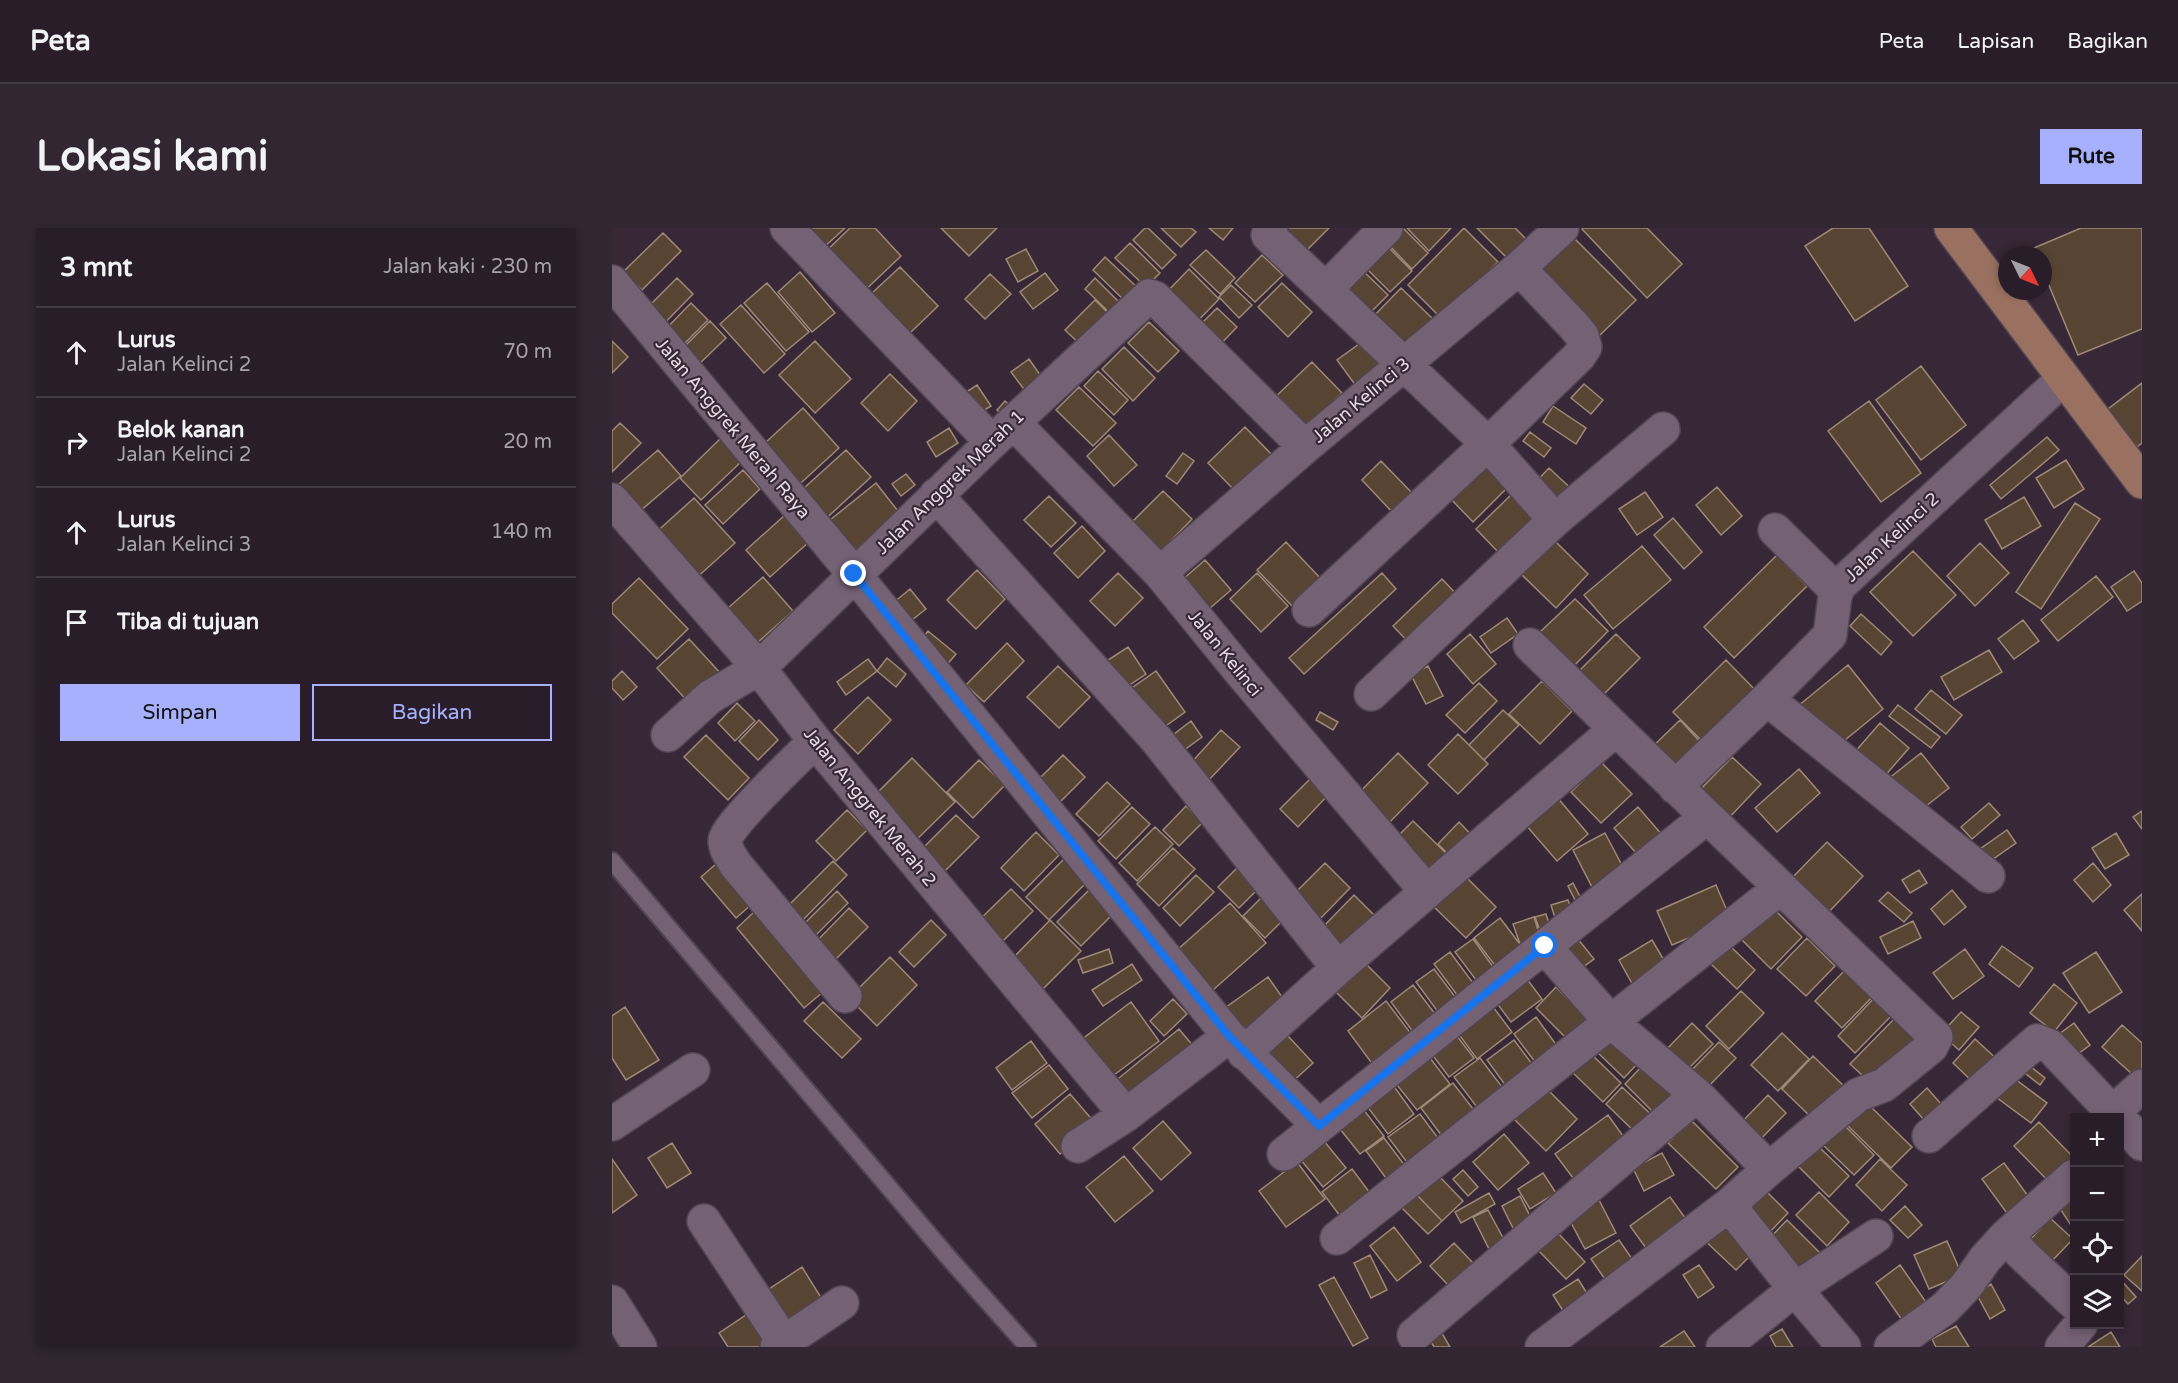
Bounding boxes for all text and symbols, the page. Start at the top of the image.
text: Peta [30,24,91,58]
text: Peta [1879,29,1924,54]
text: Lapisan [1957,29,2034,54]
text: Bagikan [2067,29,2148,54]
button: Rute [2040,129,2142,184]
text: Lokasi kami [36,131,268,182]
north arrow [1998,246,2052,300]
text: 3 mnt [60,252,132,283]
text: Jalan kaki · 230 m [383,255,552,279]
text: Lurus [117,327,175,353]
street label: Jalan Anggrek Merah Raya [651,333,815,523]
icon: ahead [60,336,93,369]
text: 70 m [503,340,552,364]
text: Jalan Kelinci 2 [117,353,251,377]
street label: Jalan Kelinci 3 [1308,353,1414,447]
street label: Jalan Anggrek Merah 1 [871,405,1029,559]
text: Belok kanan [117,417,244,443]
icon: right [60,426,93,459]
text: 20 m [503,430,552,454]
text: Jalan Kelinci 2 [117,443,251,467]
street label: Jalan Kelinci 2 [1840,488,1944,586]
text: Lurus [117,507,175,533]
icon: ahead [60,516,93,549]
text: 140 m [491,520,552,544]
text: Jalan Kelinci 3 [117,533,251,557]
route end [840,560,866,586]
street label: Jalan Kelinci [1183,605,1267,701]
icon: arrive [60,606,93,639]
text: Tiba di tujuan [117,609,259,635]
button: Simpan [60,684,300,741]
button: Bagikan [312,684,552,741]
street label: Jalan Anggrek Merah 2 [799,723,941,891]
route start [1531,932,1557,958]
map controls [2070,1113,2124,1329]
button: + [2070,1113,2124,1167]
button: − [2070,1167,2124,1221]
button: locate [2070,1221,2124,1275]
button: layers [2070,1275,2124,1329]

